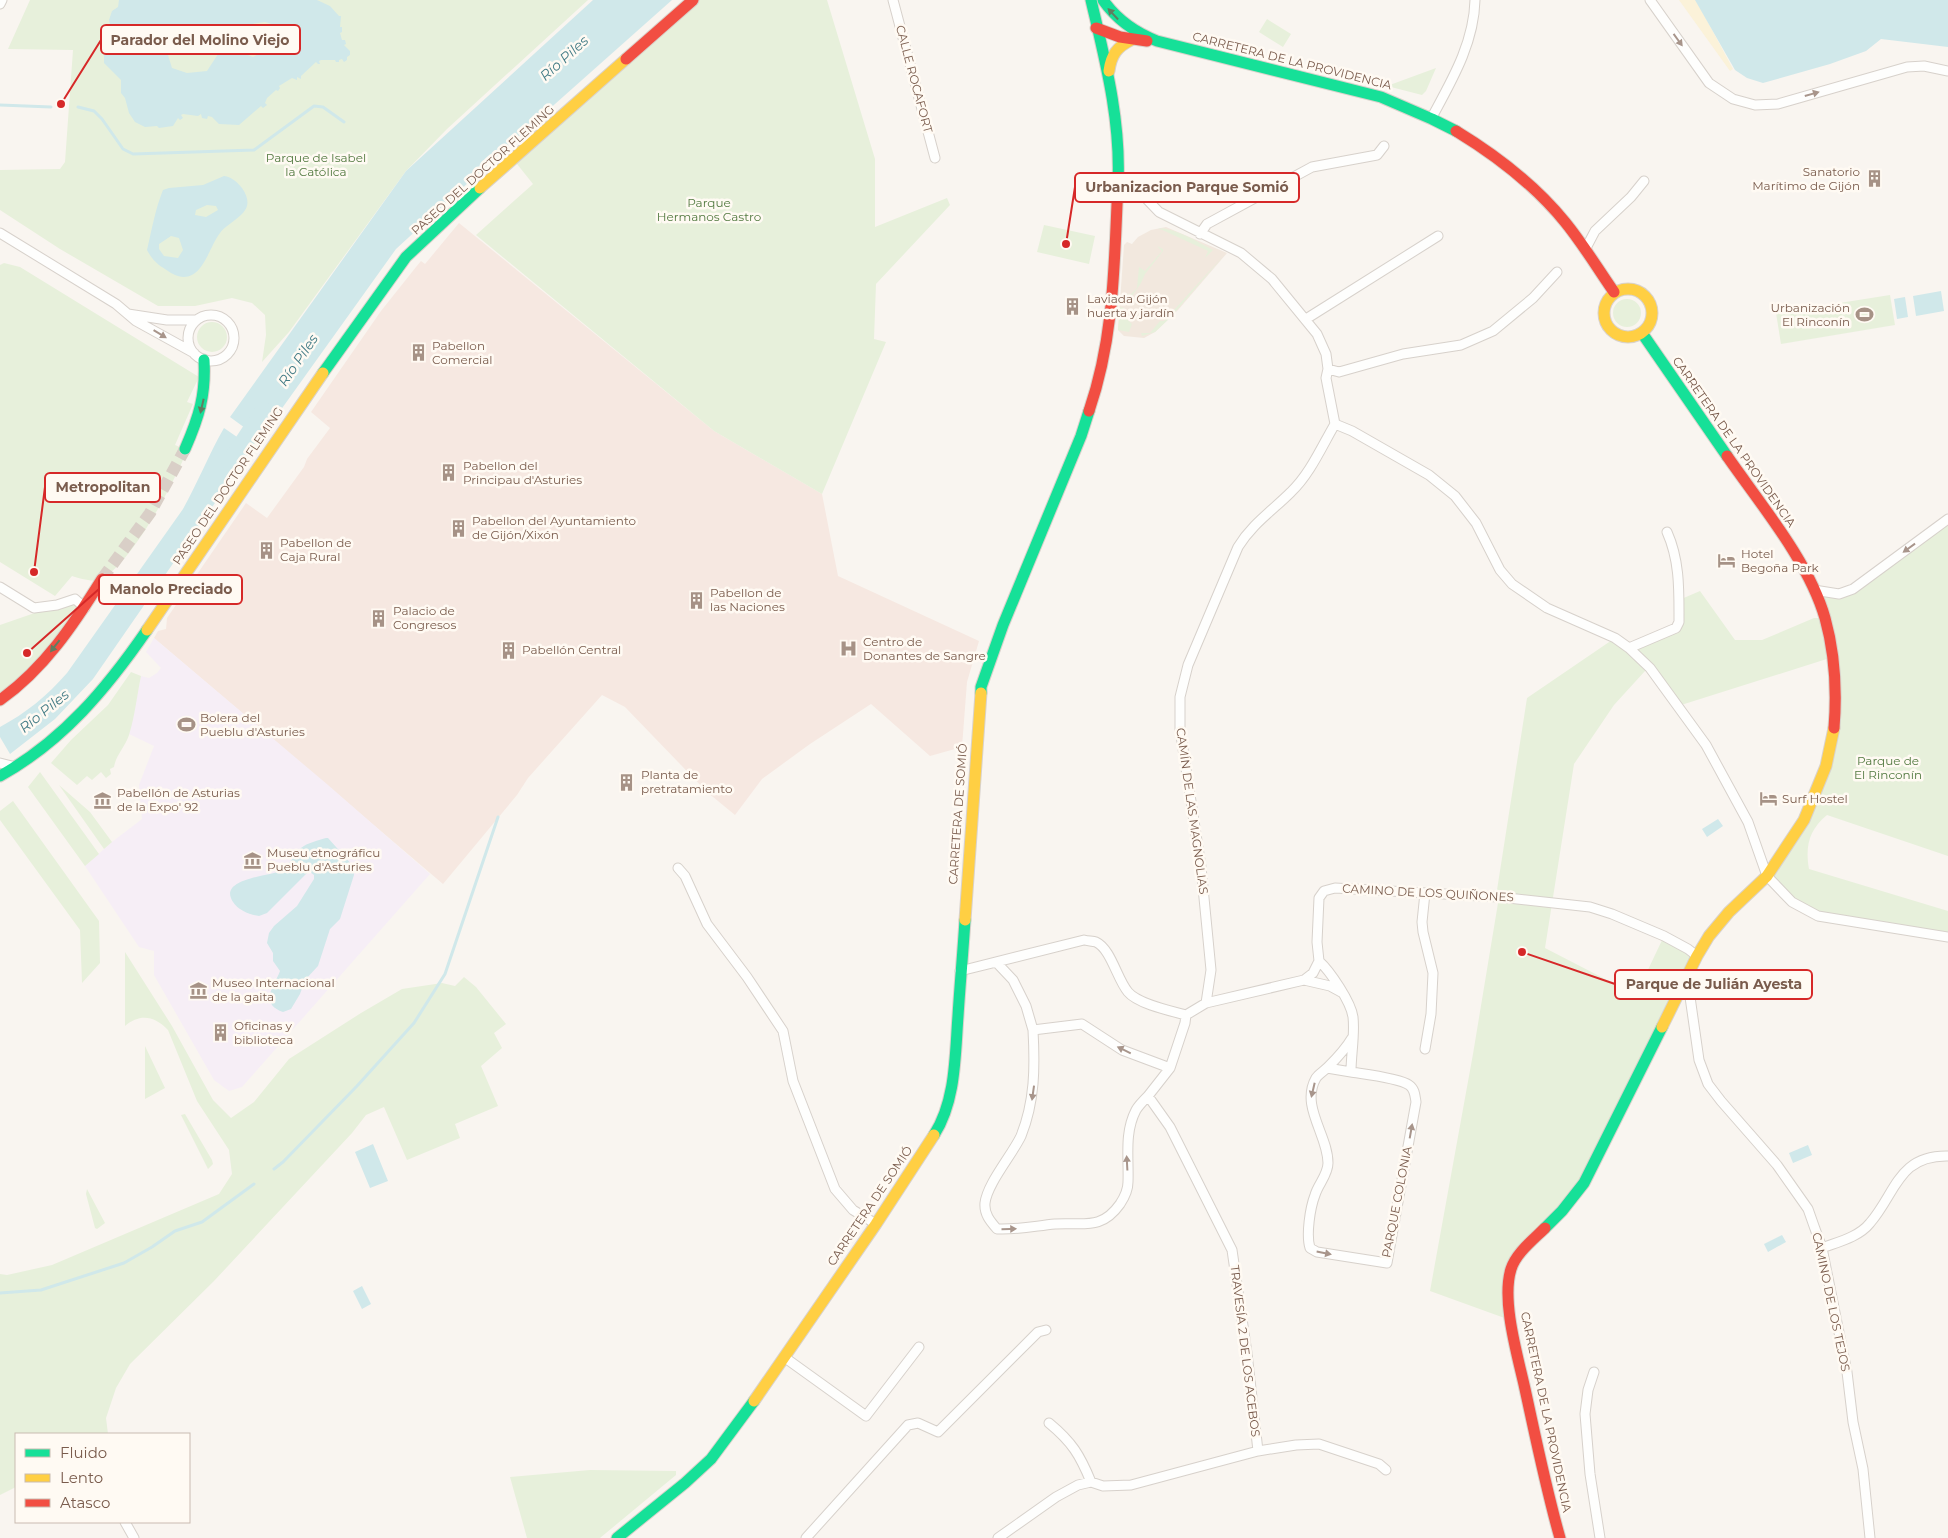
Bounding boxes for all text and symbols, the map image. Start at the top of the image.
one-way arrow [1107,8,1119,20]
street label: CALLE ROCAFORT [893,23,936,134]
callout: Parador del Molino Viejo [101,25,300,54]
street label: CARRETERA DE LA PROVIDENCIA [1191,28,1394,93]
text: Parador del Molino Viejo [110,31,290,49]
water label: Río Piles [536,31,592,85]
one-way arrow [1673,33,1683,46]
one-way arrow [1804,90,1819,98]
street label: PASEO DEL DOCTOR FLEMING [408,101,557,238]
park label: Parque de Isabel la Católica [266,150,366,179]
place label: Sanatorio Marítimo de Gijón [1752,164,1860,193]
building icon: Sanatorio Marítimo de Gijón [1864,169,1884,189]
callout: Urbanizacion Parque Somió [1075,173,1299,202]
text: Urbanizacion Parque Somió [1085,178,1289,196]
park label: Parque Hermanos Castro [657,195,761,224]
place label: Laviada Gijón huerta y jardín [1087,291,1174,320]
building icon: Laviada Gijón huerta y jardín [1063,296,1083,316]
place label: Urbanización El Rinconín [1771,300,1850,329]
sports icon: Urbanización El Rinconín [1854,305,1874,325]
one-way arrow [154,330,167,339]
water label: Río Piles [274,330,322,390]
place label: Pabellon Comercial [432,338,493,367]
building icon: Pabellon Comercial [408,343,428,363]
street label: CARRETERA DE LA PROVIDENCIA [1670,354,1800,530]
one-way arrow [198,398,206,413]
street label: PASEO DEL DOCTOR FLEMING [169,404,286,568]
place label: Pabellon del Principau d'Asturies [463,458,582,487]
building icon: Pabellon del Principau d'Asturies [439,463,459,483]
callout: Metropolitan [45,473,160,502]
text: Metropolitan [56,478,150,496]
place label: Pabellon del Ayuntamiento de Gijón/Xixón [472,513,636,542]
building icon: Pabellon del Ayuntamiento de Gijón/Xixón [448,518,468,538]
place label: Pabellon de Caja Rural [280,535,352,564]
building icon: Pabellon de Caja Rural [256,540,276,560]
one-way arrow [1902,543,1916,553]
place label: Hotel Begoña Park [1741,546,1820,575]
hotel icon: Hotel Begoña Park [1717,551,1737,571]
callout: Manolo Preciado [99,575,242,604]
text: Manolo Preciado [109,580,233,598]
place label: Pabellon de las Naciones [710,585,785,614]
building icon: Pabellon de las Naciones [686,590,706,610]
place label: Palacio de Congresos [393,603,456,632]
building icon: Palacio de Congresos [369,608,389,628]
place label: Centro de Donantes de Sangre [863,634,986,663]
one-way arrow [49,639,60,652]
hospital icon: Centro de Donantes de Sangre [839,639,859,659]
building icon: Pabellón Central [498,640,518,660]
place label: Pabellón Central [522,642,621,657]
water label: Río Piles [15,685,73,737]
place label: Bolera del Pueblu d'Asturies [200,710,305,739]
sports icon: Bolera del Pueblu d'Asturies [176,715,196,735]
street label: CAMÍN DE LAS MAGNOLIAS [1173,727,1212,895]
street label: CARRETERA DE SOMIÓ [945,743,970,885]
park label: Parque de El Rinconín [1854,753,1922,782]
place label: Planta de pretratamiento [641,767,733,796]
building icon: Planta de pretratamiento [617,772,637,792]
place label: Pabellón de Asturias de la Expo' 92 [117,785,240,814]
hotel icon: Surf Hostel [1758,789,1778,809]
museum icon: Pabellón de Asturias de la Expo' 92 [93,790,113,810]
place label: Surf Hostel [1782,791,1848,806]
place label: Museu etnográficu Pueblu d'Asturies [267,845,380,874]
museum icon: Museu etnográficu Pueblu d'Asturies [243,850,263,870]
street label: CAMINO DE LOS QUIÑONES [1342,881,1514,904]
callout: Parque de Julián Ayesta [1615,970,1812,999]
place label: Museo Internacional de la gaita [212,975,335,1004]
text: Parque de Julián Ayesta [1626,975,1802,993]
museum icon: Museo Internacional de la gaita [188,980,208,1000]
place label: Oficinas y biblioteca [234,1018,293,1047]
building icon: Oficinas y biblioteca [210,1023,230,1043]
one-way arrow [1117,1046,1132,1054]
one-way arrow [1309,1082,1317,1097]
one-way arrow [1028,1086,1036,1102]
one-way arrow [1407,1123,1415,1139]
street label: CARRETERA DE SOMIÓ [824,1143,915,1268]
street label: PARQUE COLONIA [1378,1145,1415,1259]
one-way arrow [1123,1155,1131,1171]
one-way arrow [1001,1225,1017,1233]
street label: CAMINO DE LOS TEJOS [1809,1231,1854,1373]
one-way arrow [1316,1249,1332,1257]
street label: TRAVESÍA 2 DE LOS ACEBOS [1228,1264,1263,1438]
street label: CARRETERA DE LA PROVIDENCIA [1518,1310,1575,1514]
legend [15,1433,190,1523]
text: Fluido [60,1443,107,1462]
text: Lento [60,1468,103,1487]
text: Atasco [60,1493,110,1512]

